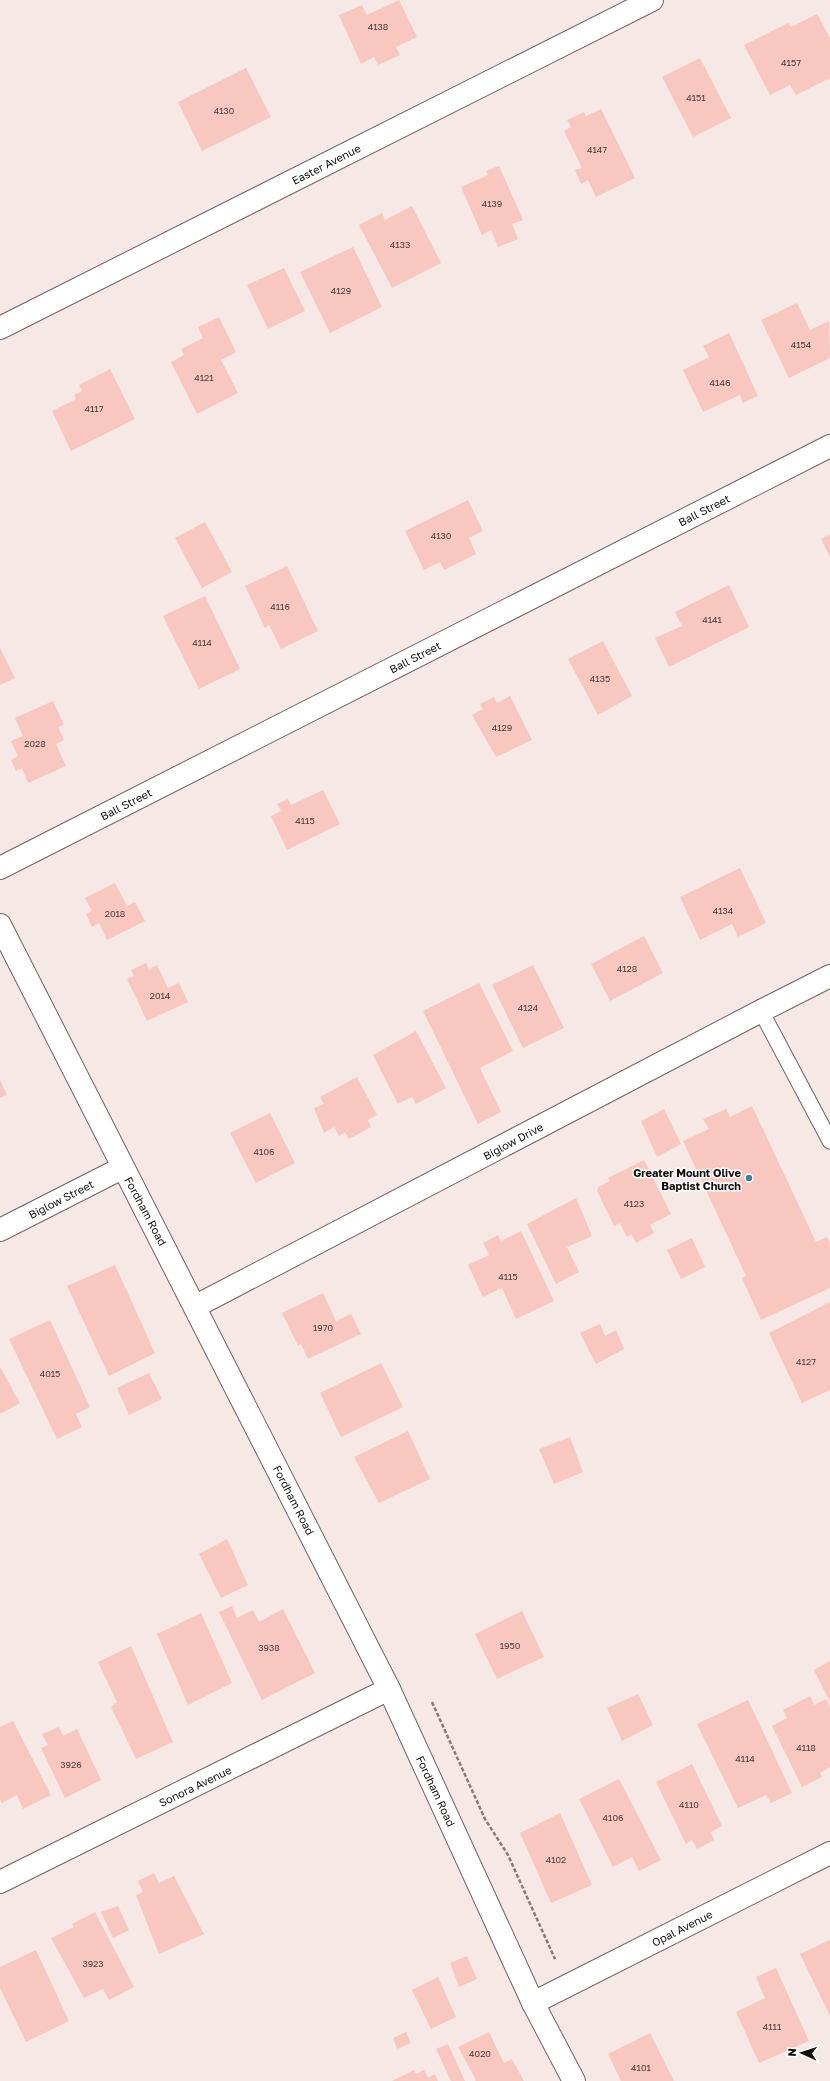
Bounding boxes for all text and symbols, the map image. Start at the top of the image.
house number: 4138 [368,21,388,32]
house number: 4157 [781,57,801,68]
house number: 4151 [686,92,706,103]
house number: 4130 [214,105,235,116]
street label: Easter Avenue [290,141,362,187]
house number: 4147 [587,144,607,155]
house number: 4139 [482,198,502,209]
house number: 4133 [390,239,410,250]
house number: 4129 [331,285,351,296]
house number: 4154 [791,339,812,350]
house number: 4121 [194,372,214,383]
house number: 4146 [710,377,730,388]
house number: 4117 [85,403,104,414]
street label: Ball Street [676,492,732,528]
house number: 4130 [431,530,452,541]
house number: 4116 [270,601,290,612]
house number: 4141 [702,614,722,625]
house number: 4114 [192,637,212,648]
street label: Ball Street [387,639,443,675]
house number: 4135 [590,673,610,684]
house number: 4129 [492,722,512,733]
house number: 2028 [24,738,46,749]
street label: Ball Street [98,786,154,822]
house number: 4115 [295,815,315,826]
house number: 4134 [713,905,734,916]
house number: 2018 [105,908,125,919]
house number: 4128 [617,963,637,974]
house number: 2014 [150,990,171,1001]
house number: 4124 [518,1002,539,1013]
street label: Biglow Drive [481,1120,545,1162]
house number: 4106 [254,1146,274,1157]
place label: Greater Mount Olive Baptist Church [633,1166,741,1192]
marker: Greater Mount Olive Baptist Church [744,1173,754,1183]
street label: Fordham Road [122,1174,170,1248]
street label: Biglow Street [26,1177,96,1221]
house number: 4123 [624,1198,644,1209]
house number: 4115 [498,1271,518,1282]
house number: 1970 [313,1322,333,1333]
house number: 4127 [796,1356,816,1367]
house number: 4015 [40,1368,60,1379]
street label: Fordham Road [271,1463,317,1537]
house number: 1950 [500,1640,521,1651]
house number: 3938 [258,1642,280,1653]
house number: 4118 [796,1742,816,1753]
house number: 4114 [735,1753,755,1764]
street label: Fordham Road [414,1754,458,1828]
house number: 3926 [60,1759,82,1770]
street label: Sonora Avenue [157,1763,233,1809]
house number: 4110 [679,1799,699,1810]
house number: 4106 [603,1812,623,1823]
house number: 4102 [546,1854,566,1865]
street label: Opal Avenue [650,1907,714,1949]
house number: 3923 [82,1958,104,1969]
house number: 4111 [763,2021,782,2032]
north arrow [782,2033,822,2073]
house number: 4020 [469,2048,491,2059]
text: N [785,2048,798,2057]
house number: 4101 [631,2062,652,2073]

